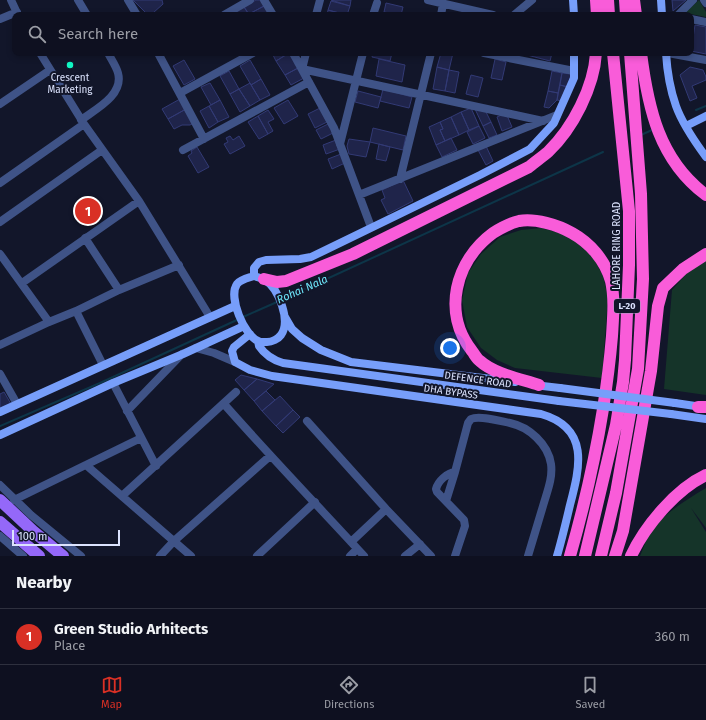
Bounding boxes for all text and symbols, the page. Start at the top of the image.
search box [12,12,694,56]
icon: search [26,23,48,45]
text: Search here [58,25,138,43]
marker: Crescent Marketing [65,60,75,70]
place label: Crescent Marketing [47,72,93,96]
pin: 1 [75,196,101,226]
street label: LAHORE RING ROAD [611,202,623,290]
water label: Rohai Nala [275,272,330,306]
road number: L-20 [614,299,640,313]
your location [440,338,460,358]
street label: DEFENCE ROAD [444,369,512,391]
street label: DHA BYPASS [423,382,479,402]
scale bar [12,528,120,547]
text: 100 m [18,530,47,543]
text: Nearby [16,572,71,593]
text: Green Studio Arhitects [54,620,208,638]
text: 1 [26,629,32,644]
text: 360 m [655,629,690,644]
text: Place [54,638,85,653]
tab: Map [101,674,123,711]
tab: Directions [324,674,374,711]
tab: Saved [576,674,605,711]

